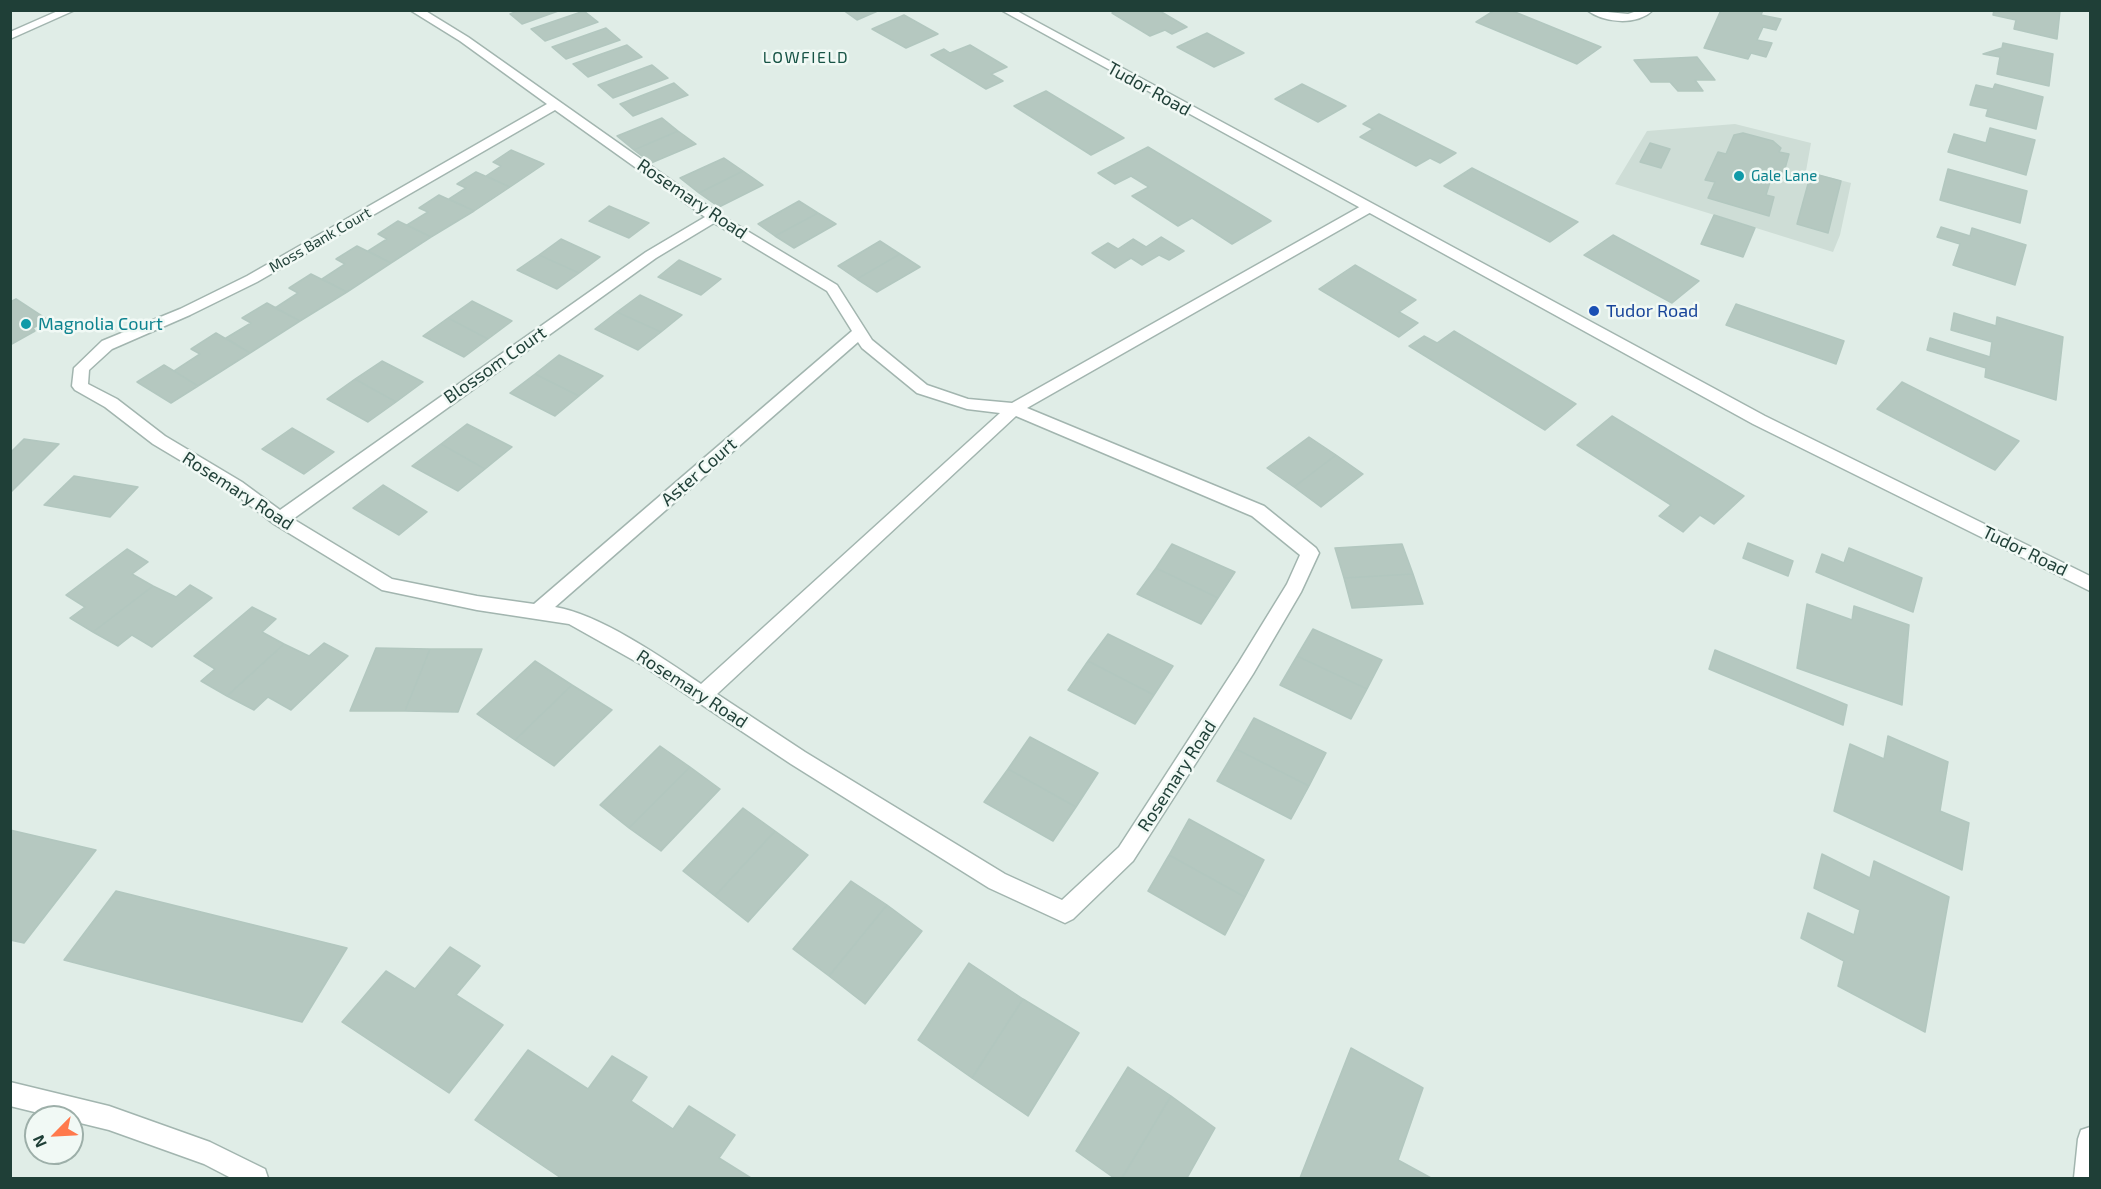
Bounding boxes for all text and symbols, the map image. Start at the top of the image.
district label: LOWFIELD [763,48,849,68]
street label: Tudor Road [1103,57,1195,121]
street label: Rosemary Road [633,154,751,244]
place label: Gale Lane [1751,167,1817,185]
marker: Gale Lane [1732,169,1746,183]
street label: Moss Bank Court [266,203,374,277]
place label: Tudor Road [1606,300,1698,322]
marker: Tudor Road [1587,304,1601,318]
place label: Magnolia Court [38,313,163,335]
marker: Magnolia Court [19,317,33,331]
street label: Blossom Court [440,322,550,408]
street label: Aster Court [657,433,741,511]
street label: Rosemary Road [178,447,298,535]
street label: Tudor Road [1979,521,2071,581]
street label: Rosemary Road [632,645,752,733]
street label: Rosemary Road [1133,716,1221,836]
north arrow [24,1105,84,1165]
text: N [28,1133,50,1151]

